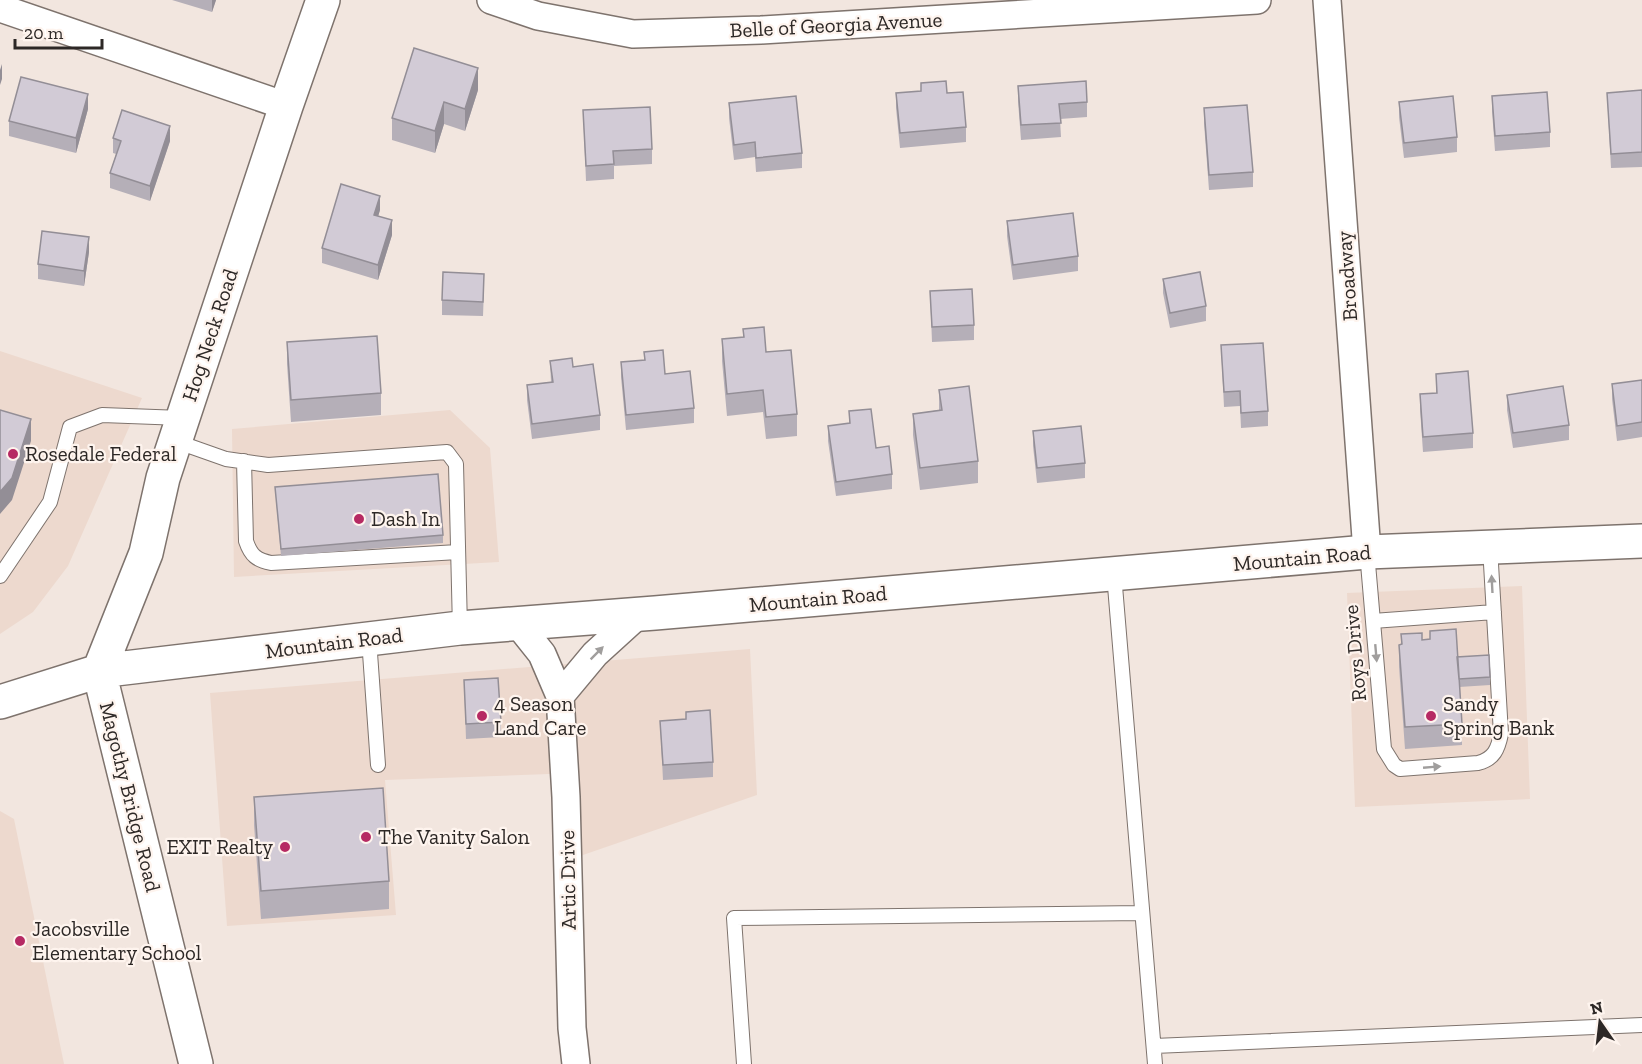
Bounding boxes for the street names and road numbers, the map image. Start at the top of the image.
street label: Belle of Georgia Avenue [729,6,943,43]
street label: Broadway [1331,230,1362,322]
street label: Hog Neck Road [176,265,243,404]
street label: Mountain Road [1232,539,1372,576]
street label: Mountain Road [748,580,888,617]
street label: Roys Drive [1338,604,1371,702]
street label: Mountain Road [264,622,405,663]
street label: Magothy Bridge Road [95,699,166,895]
street label: Artic Drive [554,830,581,930]

